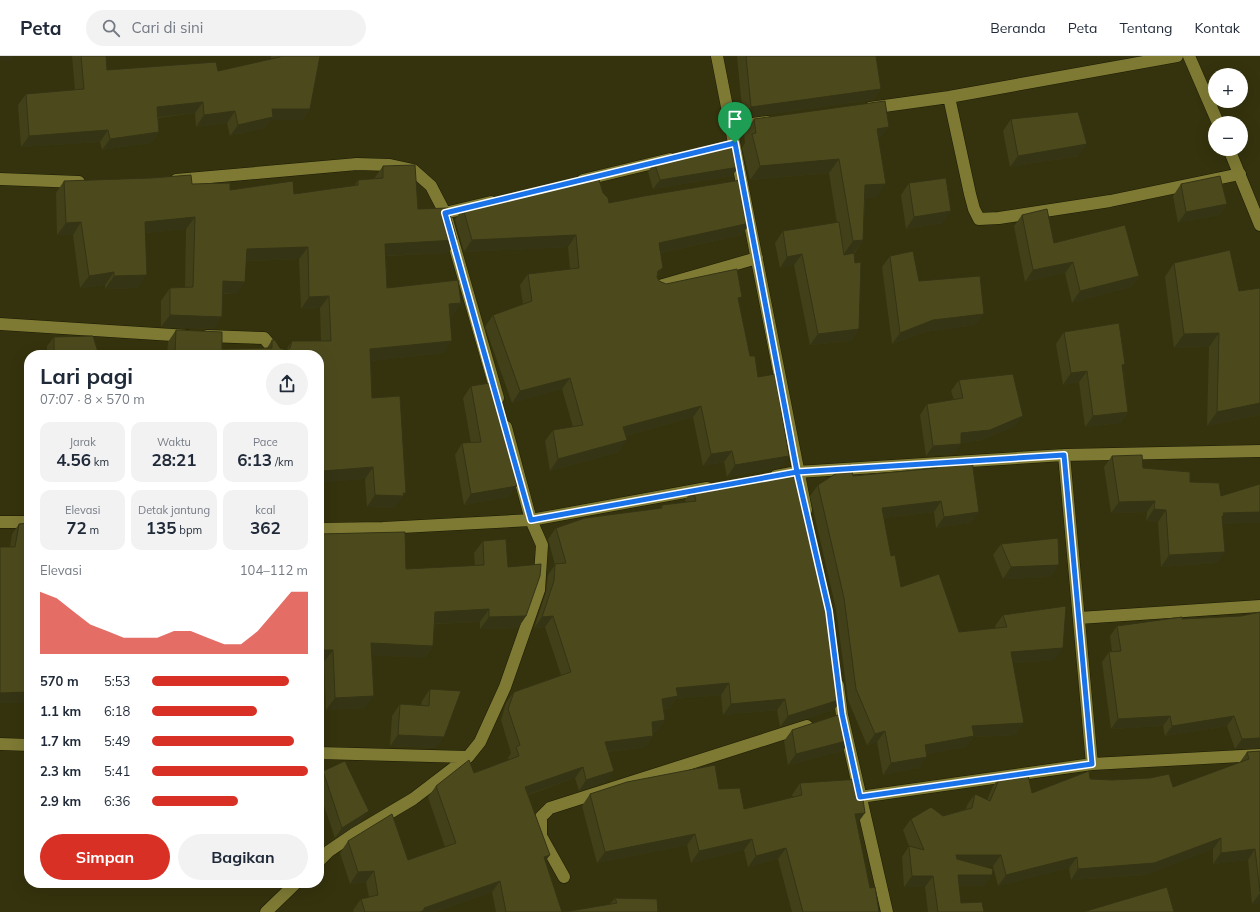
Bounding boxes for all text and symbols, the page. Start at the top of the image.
search box [86,10,366,46]
text: Peta [20,16,62,40]
icon: search [100,17,122,39]
text: Cari di sini [132,18,203,37]
text: Beranda [990,19,1046,37]
text: Peta [1068,19,1097,37]
text: Tentang [1119,19,1173,37]
text: Kontak [1195,19,1240,37]
map controls [1208,68,1248,156]
button: + [1208,68,1248,108]
pin [718,102,752,143]
icon: arrive [724,108,746,130]
button: − [1208,116,1248,156]
text: Lari pagi [40,362,133,390]
button: share [266,363,308,405]
text: 07:07 · 8 × 570 m [40,391,145,407]
text: Jarak [69,435,96,449]
text: Waktu [157,435,191,449]
text: Pace [253,435,278,449]
text: 4.56 [56,449,91,470]
text: 28:21 [151,449,197,470]
text: 6:13 [237,449,272,470]
text: km [91,455,109,469]
text: /km [272,455,293,469]
text: Elevasi [65,503,100,517]
text: Detak jantung [138,503,210,517]
text: kcal [255,503,275,517]
text: 72 [66,517,87,538]
text: 135 [146,517,176,538]
text: 362 [250,517,281,538]
text: m [87,523,99,537]
text: bpm [176,523,202,537]
text: Elevasi [40,562,82,578]
text: 104–112 m [240,562,308,578]
text: 570 m [40,673,79,689]
text: 5:53 [104,673,130,689]
text: 1.1 km [40,703,81,719]
text: 6:18 [104,703,130,719]
text: 1.7 km [40,733,81,749]
text: 5:49 [104,733,130,749]
text: 2.3 km [40,763,81,779]
text: 5:41 [104,763,130,779]
text: 2.9 km [40,793,81,809]
text: 6:36 [104,793,130,809]
button: Simpan [40,834,170,880]
button: Bagikan [178,834,308,880]

